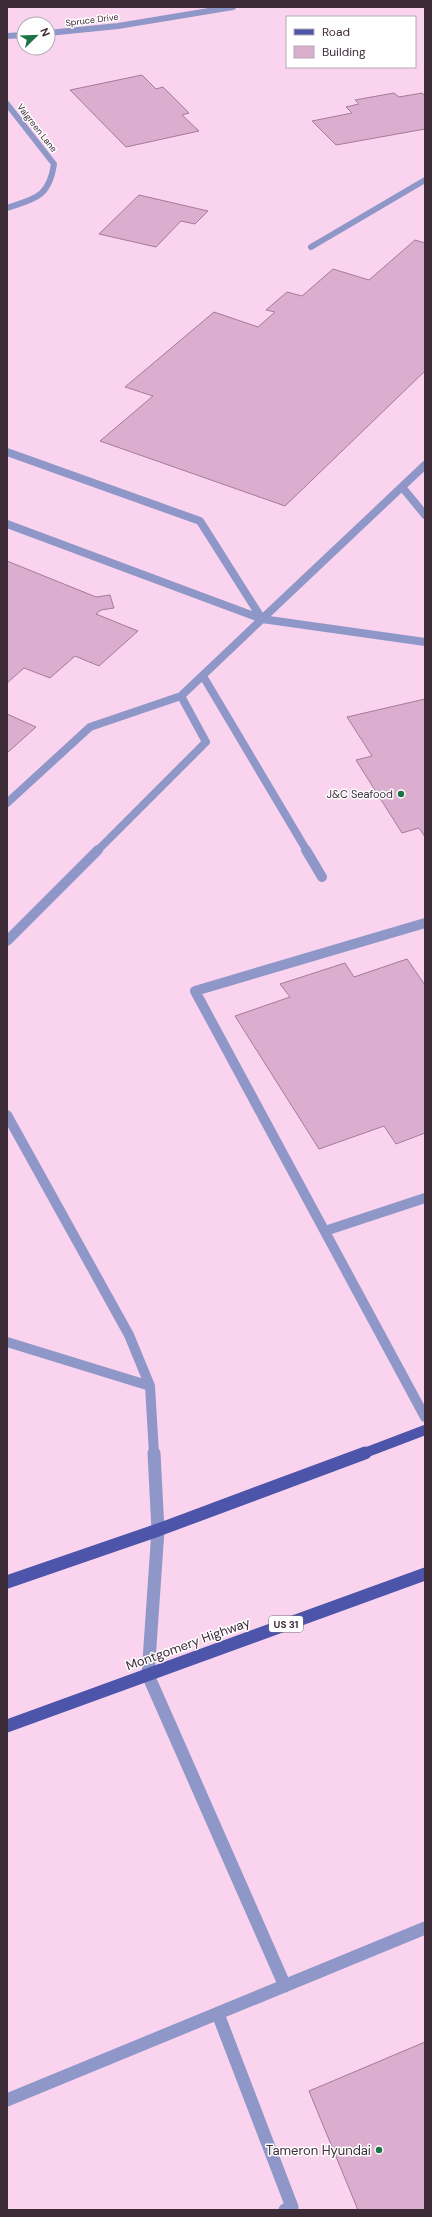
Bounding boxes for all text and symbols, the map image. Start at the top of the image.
street label: Spruce Drive [65,11,119,29]
north arrow [16,16,56,56]
legend [286,16,416,68]
text: Road [322,24,350,40]
text: N [37,26,53,39]
text: Building [322,44,366,60]
street label: Valgreen Lane [14,101,60,155]
place label: J&C Seafood [327,787,393,801]
marker: J&C Seafood [396,789,406,799]
street label: Montgomery Highway [124,1614,252,1674]
road number: US 31 [269,1616,303,1632]
place label: Tameron Hyundai [266,2142,371,2159]
marker: Tameron Hyundai [374,2145,384,2155]

